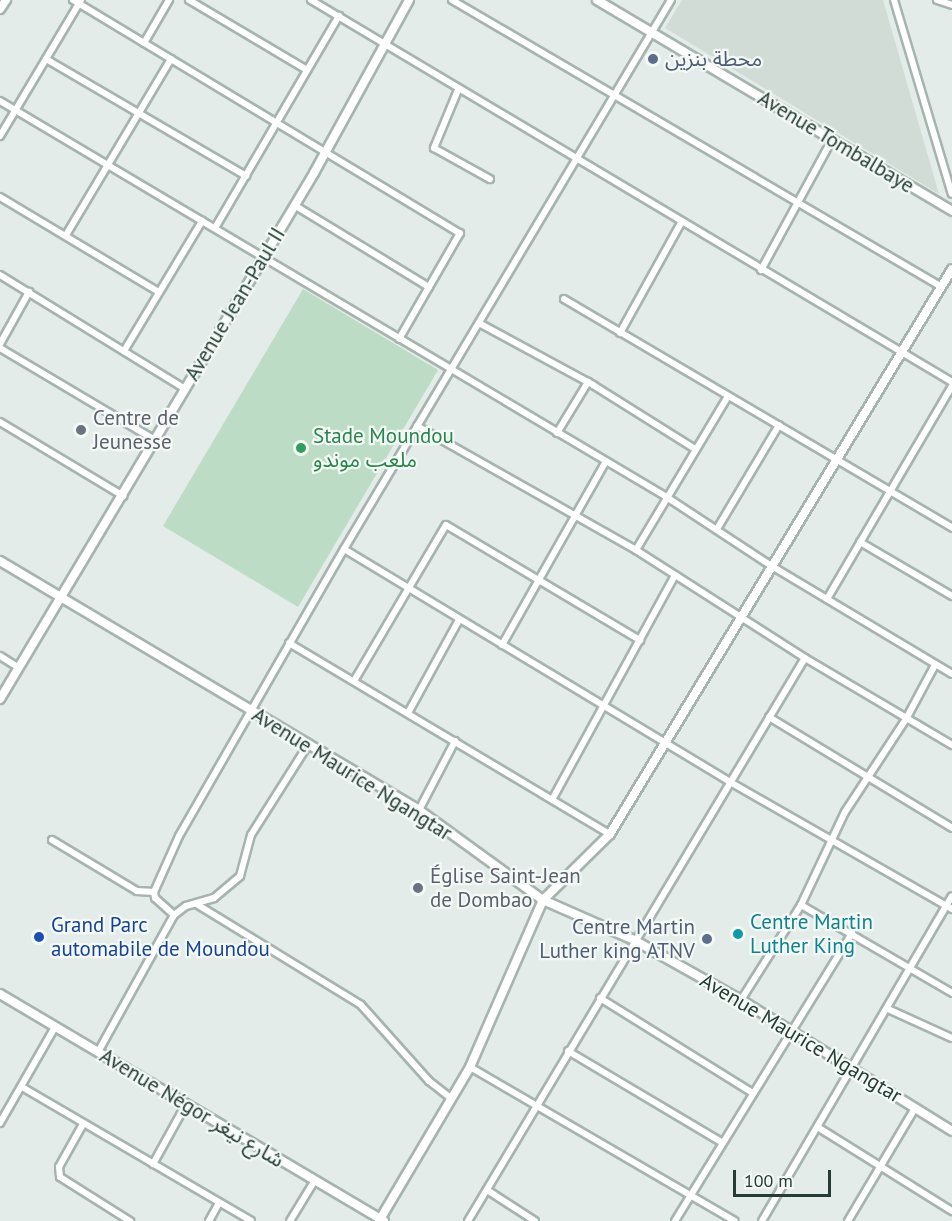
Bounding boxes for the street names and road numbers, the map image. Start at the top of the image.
street label: Avenue Tombalbaye [753,85,919,199]
street label: Avenue Jean-Paul II [179,223,291,385]
street label: Avenue Maurice Ngangtar [247,702,457,846]
street label: Avenue Maurice Ngangtar [696,968,906,1108]
street label: Avenue Négor شارع نيغر [95,1043,289,1173]

